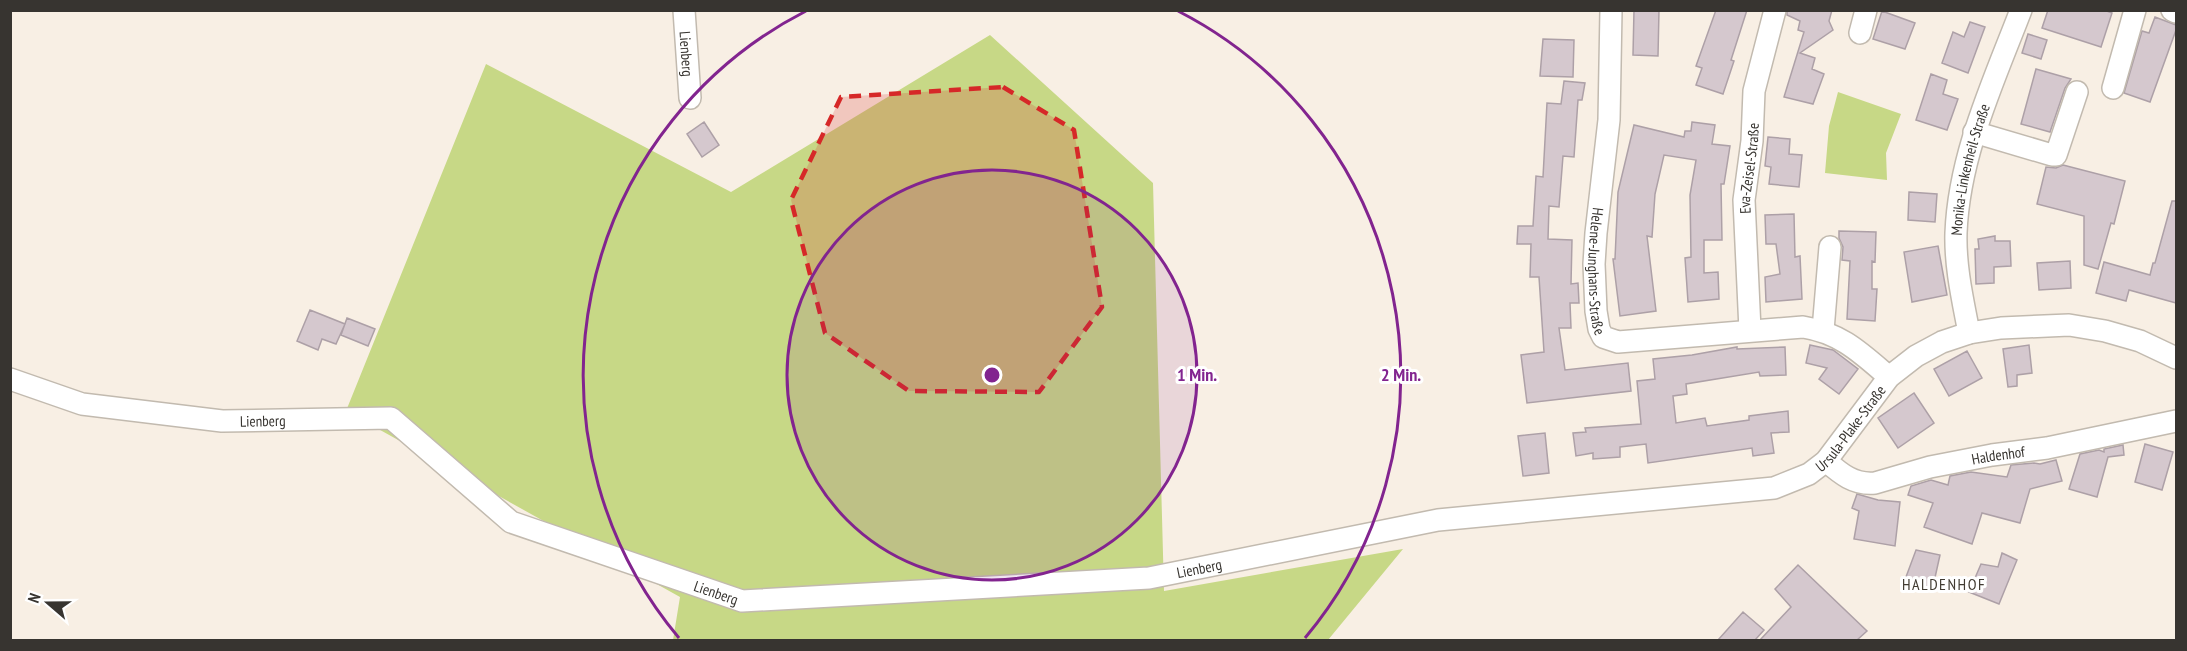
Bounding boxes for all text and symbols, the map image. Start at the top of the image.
street label: Lienberg [676,30,698,77]
street label: Monika-Linkenheil-Straße [1946,101,1993,236]
street label: Eva-Zeisel-Straße [1734,123,1762,214]
street label: Helene-Junghans-Straße [1584,207,1610,338]
text: 1 Min. [1177,363,1217,386]
text: 2 Min. [1381,363,1421,386]
centre of rings [982,365,1002,385]
street label: Ursula-Plake-Straße [1811,381,1889,475]
street label: Lienberg [240,410,286,430]
street label: Haldenhof [1970,441,2027,468]
street label: Lienberg [1175,554,1223,582]
north arrow [18,573,78,633]
district label: HALDENHOF [1902,574,1986,594]
street label: Lienberg [692,576,741,609]
text: N [23,590,45,605]

